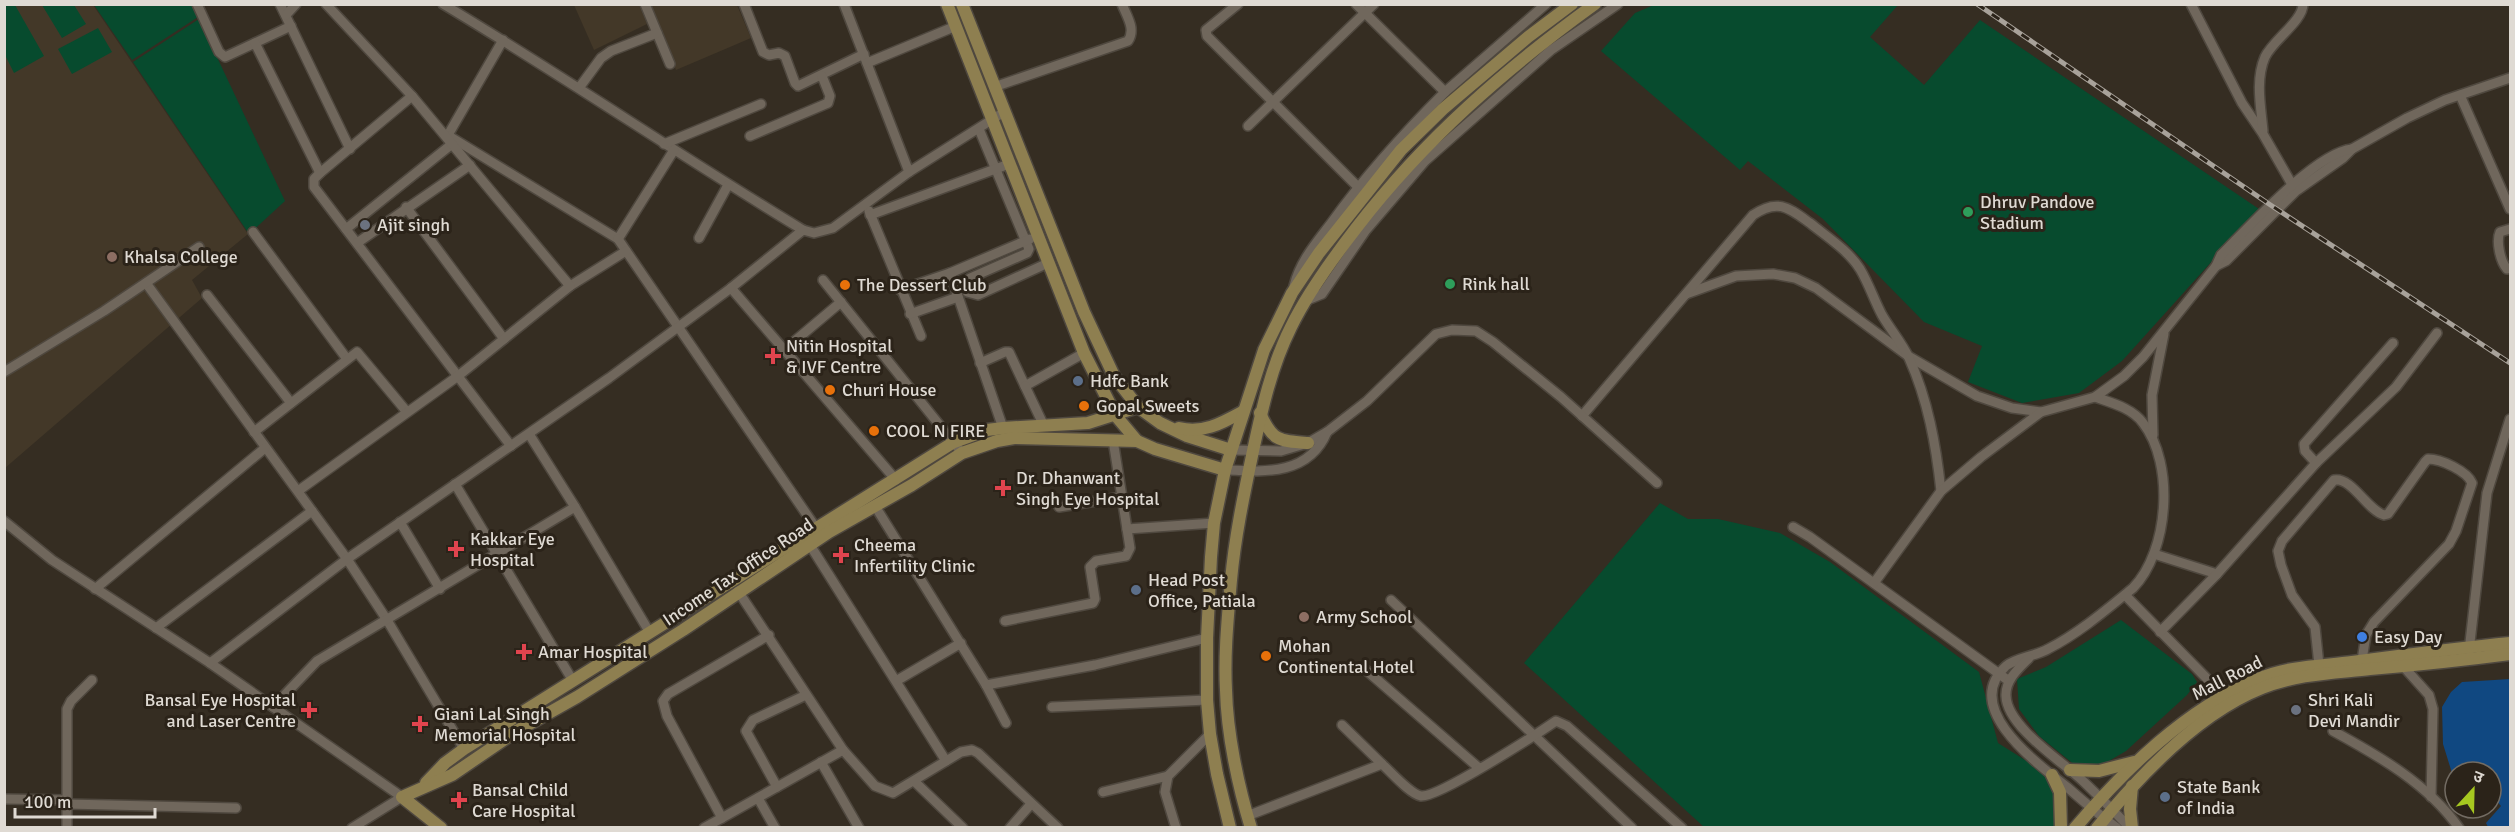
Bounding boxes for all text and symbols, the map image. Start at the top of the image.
place label: Dhruv Pandove Stadium [1980,191,2095,234]
marker: Dhruv Pandove Stadium [1961,205,1975,219]
place label: Ajit singh [377,214,450,236]
marker: Ajit singh [358,218,372,232]
place label: Khalsa College [124,246,238,268]
marker: Khalsa College [105,250,119,264]
place label: Rink hall [1462,273,1530,295]
place label: The Dessert Club [857,274,987,296]
marker: Rink hall [1443,277,1457,291]
marker: The Dessert Club [838,278,852,292]
place label: Nitin Hospital & IVF Centre [786,335,893,378]
marker: Nitin Hospital & IVF Centre [764,347,782,365]
place label: Hdfc Bank [1090,370,1169,392]
marker: Hdfc Bank [1071,374,1085,388]
place label: Churi House [842,379,937,401]
marker: Churi House [823,383,837,397]
place label: Gopal Sweets [1096,395,1200,417]
marker: Gopal Sweets [1077,399,1091,413]
place label: COOL N FIRE [886,420,985,442]
marker: COOL N FIRE [867,424,881,438]
place label: Dr. Dhanwant Singh Eye Hospital [1016,467,1159,510]
marker: Dr. Dhanwant Singh Eye Hospital [994,479,1012,497]
street label: Income Tax Office Road [659,513,817,631]
place label: Kakkar Eye Hospital [470,528,555,571]
place label: Cheema Infertility Clinic [854,534,975,577]
marker: Kakkar Eye Hospital [447,540,465,558]
marker: Cheema Infertility Clinic [832,546,850,564]
place label: Head Post Office, Patiala [1148,569,1256,612]
marker: Head Post Office, Patiala [1129,583,1143,597]
place label: Army School [1316,606,1412,628]
marker: Army School [1297,610,1311,624]
place label: Easy Day [2374,626,2443,648]
marker: Easy Day [2355,630,2369,644]
place label: Mohan Continental Hotel [1278,635,1414,678]
place label: Amar Hospital [538,641,647,663]
marker: Amar Hospital [515,643,533,661]
marker: Mohan Continental Hotel [1259,649,1273,663]
street label: Mall Road [2188,651,2266,705]
place label: Bansal Eye Hospital and Laser Centre [144,689,296,732]
place label: Shri Kali Devi Mandir [2308,689,2400,732]
marker: Bansal Eye Hospital and Laser Centre [300,701,318,719]
place label: Giani Lal Singh Memorial Hospital [434,703,576,746]
marker: Shri Kali Devi Mandir [2289,703,2303,717]
marker: Giani Lal Singh Memorial Hospital [411,715,429,733]
north arrow [2443,760,2503,820]
text: उ [2470,766,2487,788]
place label: State Bank of India [2177,776,2260,819]
place label: Bansal Child Care Hospital [472,779,576,822]
scale bar [15,781,154,819]
marker: State Bank of India [2158,790,2172,804]
text: 100 m [24,791,71,813]
marker: Bansal Child Care Hospital [450,791,468,809]

